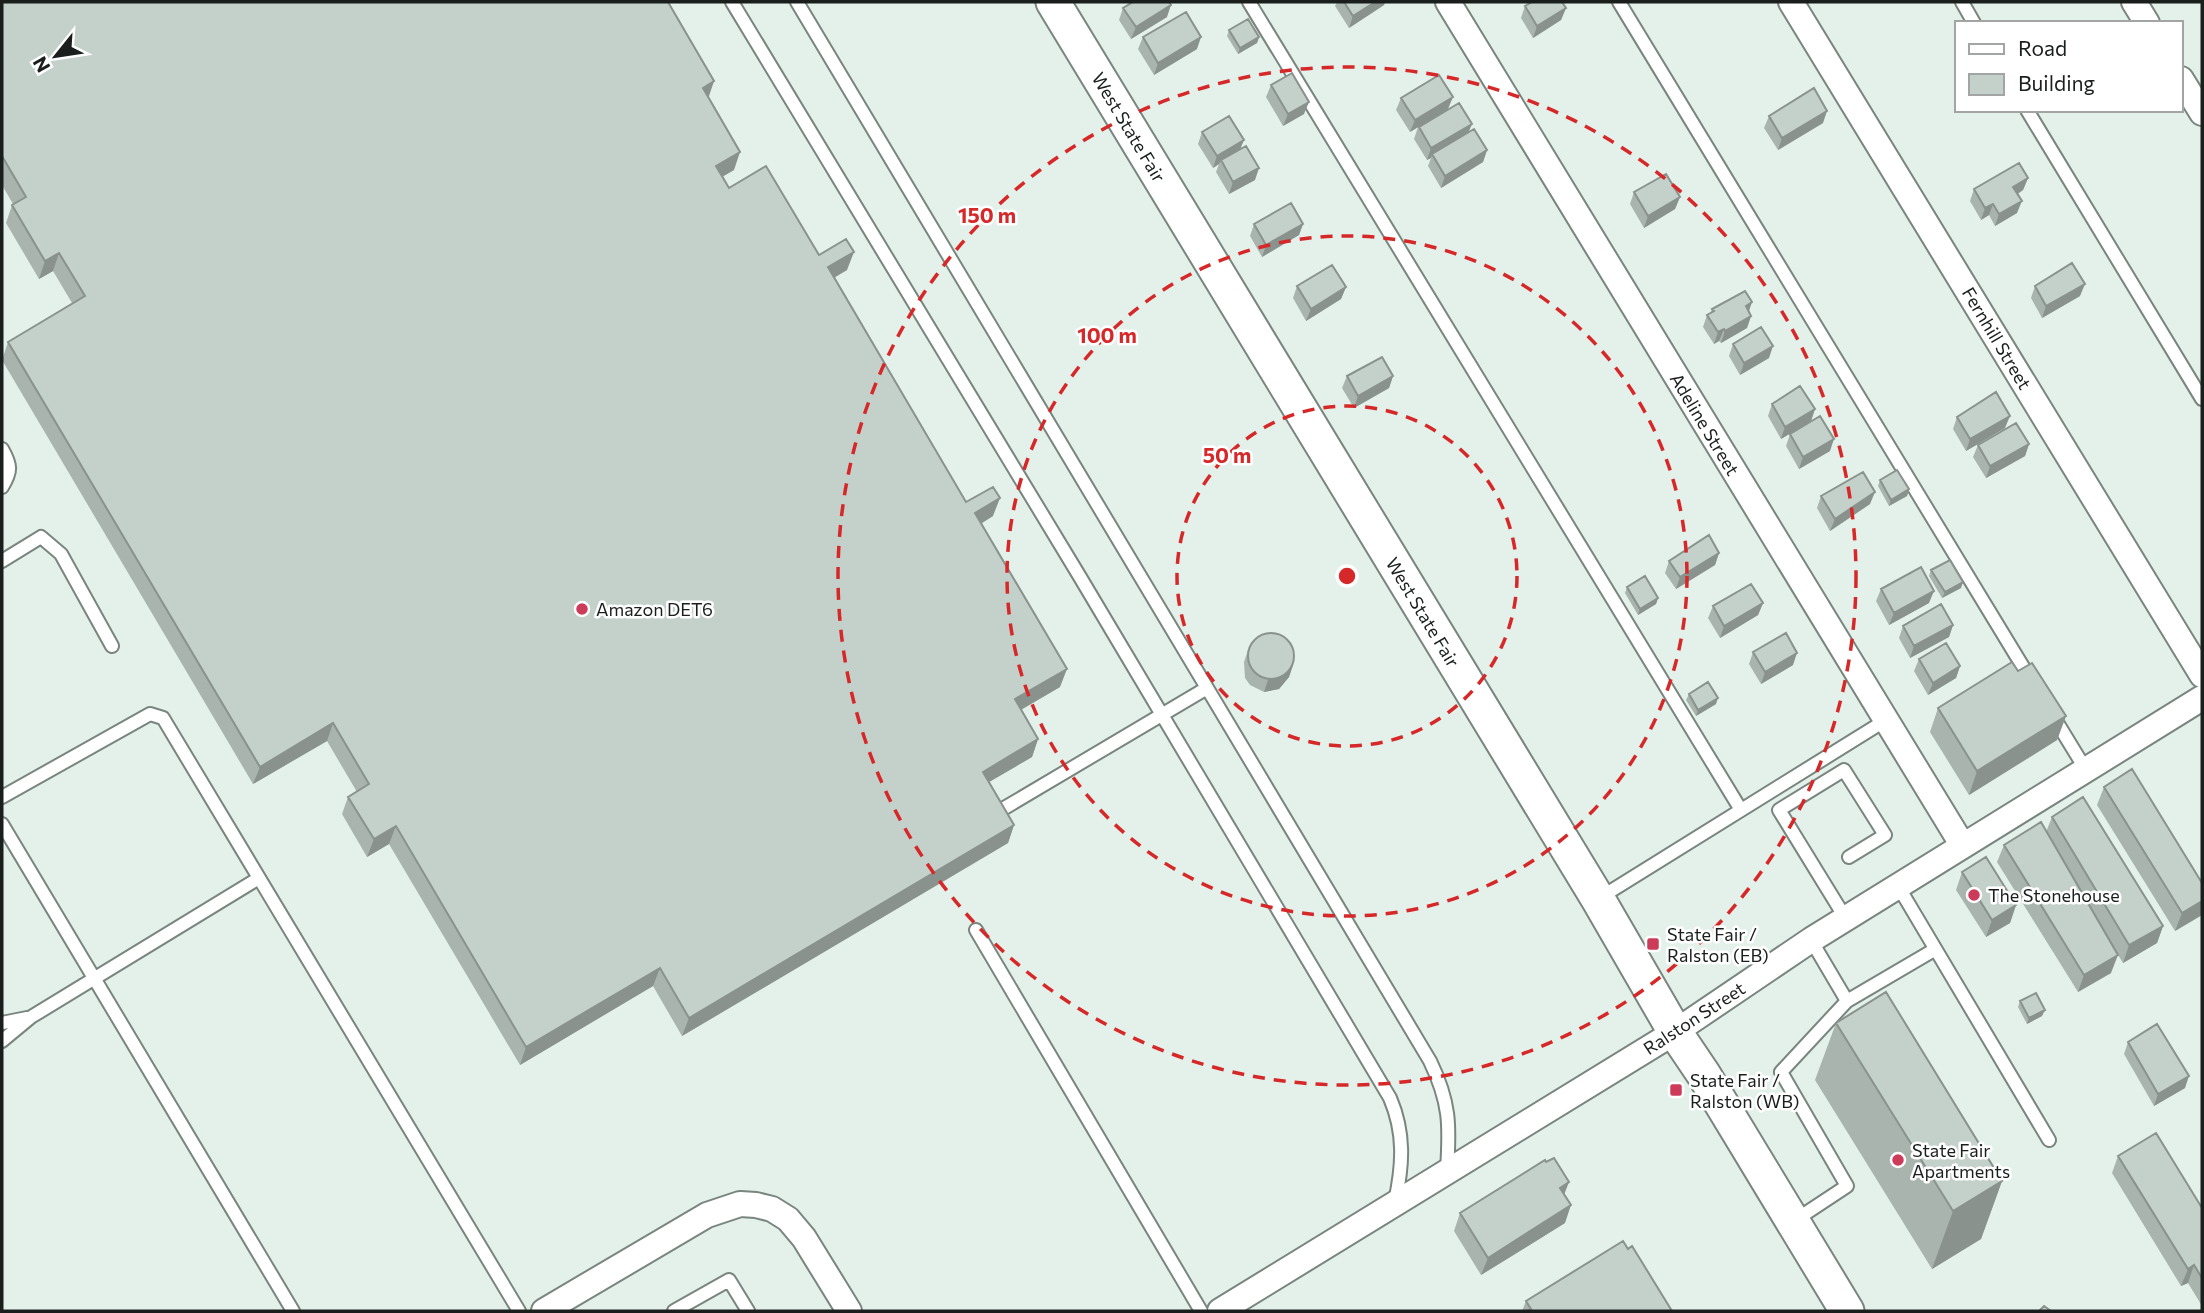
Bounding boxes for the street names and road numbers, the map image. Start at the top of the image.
street label: West State Fair [1088,68,1170,186]
street label: Fernhill Street [1958,283,2036,393]
street label: Adeline Street [1666,369,1744,479]
street label: West State Fair [1382,553,1464,671]
street label: Ralston Street [1639,977,1749,1059]

